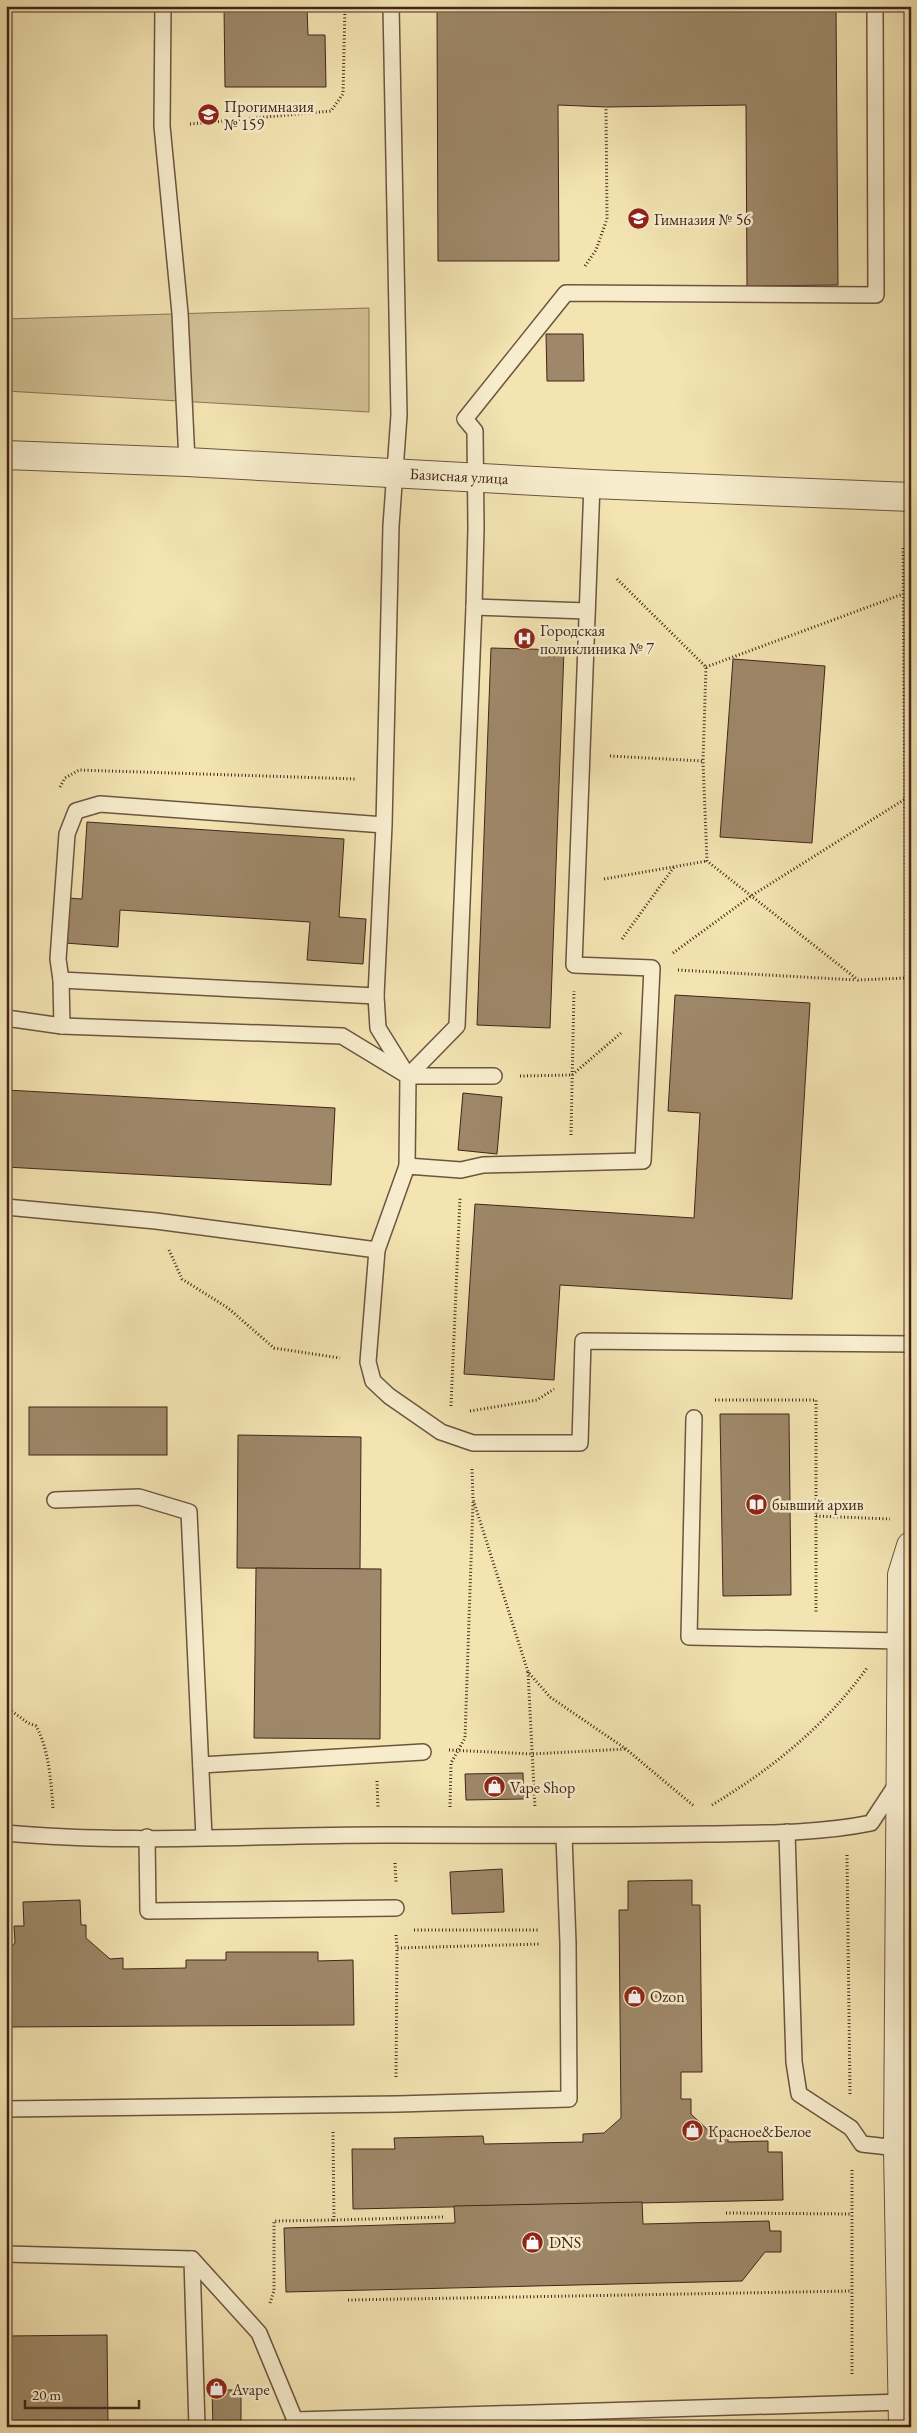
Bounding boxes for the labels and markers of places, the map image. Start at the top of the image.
place label: Прогимназия № 159 [224,96,314,135]
school or university icon: Прогимназия № 159 [196,103,220,127]
school or university icon: Гимназия № 56 [626,207,650,231]
place label: Гимназия № 56 [654,209,751,230]
place label: Городская поликлиника № 7 [540,620,654,659]
hospital icon: Городская поликлиника № 7 [512,627,536,651]
library icon: бывший архив [744,1492,768,1516]
place label: бывший архив [772,1494,864,1515]
shop icon: Vape Shop [482,1775,506,1799]
place label: Vape Shop [510,1777,575,1798]
shop icon: Ozon [622,1984,646,2008]
place label: Ozon [650,1986,685,2007]
shop icon: Красное&Белое [680,2119,704,2143]
place label: Красное&Белое [708,2121,811,2142]
shop icon: DNS [521,2230,545,2254]
place label: DNS [549,2232,581,2253]
shop icon: Avape [204,2377,228,2401]
place label: Avape [231,2379,270,2400]

